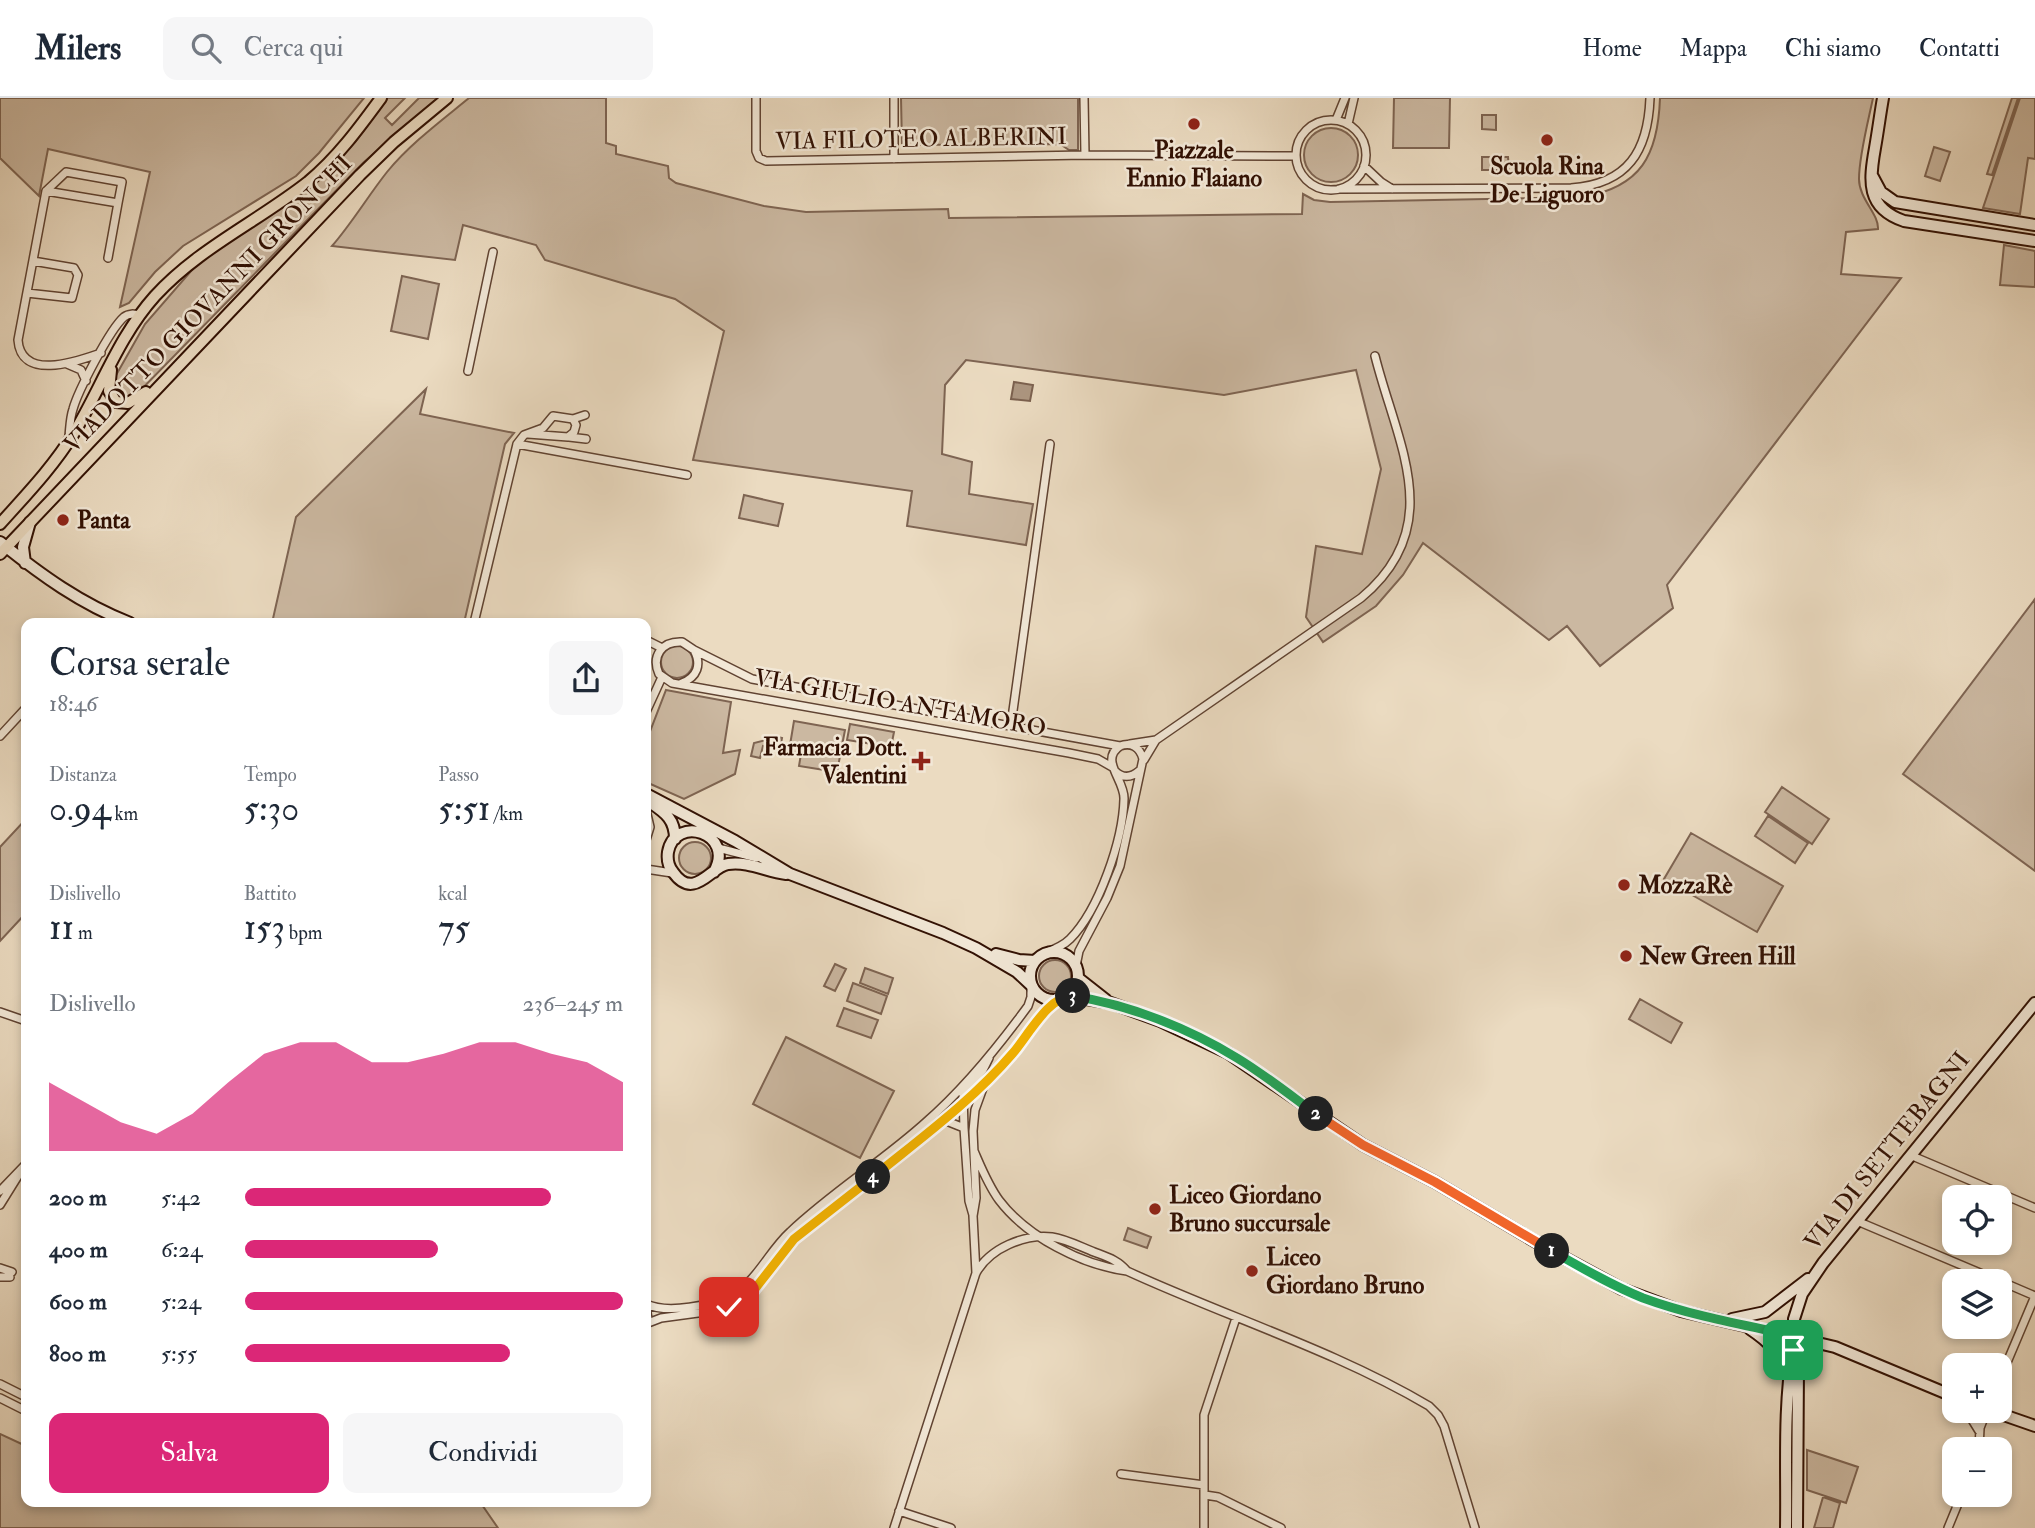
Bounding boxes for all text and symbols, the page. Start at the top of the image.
search box [163,17,653,80]
text: Milers [35,28,121,69]
icon: search [187,29,225,67]
text: Cerca qui [243,32,344,64]
text: Home [1582,33,1642,64]
text: Mappa [1680,33,1747,64]
text: Chi siamo [1785,33,1881,64]
text: Contatti [1919,33,2000,64]
marker: Piazzale Ennio Flaiano [1186,116,1202,132]
street label: VIA FILOTEO ALBERINI [775,121,1067,157]
marker: Scuola Rina De Liguoro [1539,132,1555,148]
place label: Piazzale Ennio Flaiano [1126,135,1262,194]
street label: VIADOTTO GIOVANNI GRONCHI [57,148,359,460]
place label: Scuola Rina De Liguoro [1490,151,1605,210]
place label: Panta [77,505,131,536]
marker: Panta [55,512,71,528]
text: Corsa serale [49,639,230,687]
button: share [549,641,623,715]
street label: VIA GIULIO ANTAMORO [752,662,1048,744]
text: 18:46 [49,689,98,718]
place label: Farmacia Dott. Valentini [763,732,908,791]
marker: Farmacia Dott. Valentini [913,753,929,769]
text: Distanza [49,763,117,787]
text: Tempo [244,763,297,787]
text: Passo [438,763,479,787]
text: 0.94 [49,787,111,831]
text: 5:30 [244,787,299,831]
text: 5:51 [438,787,490,831]
text: km [111,802,138,826]
text: /km [490,802,523,826]
place label: MozzaRè [1637,870,1732,901]
marker: MozzaRè [1616,877,1632,893]
text: Dislivello [49,882,121,906]
text: Battito [244,882,296,906]
text: kcal [438,882,467,906]
text: 11 [49,906,74,950]
text: 153 [244,906,285,950]
text: 75 [438,906,470,950]
text: m [74,921,93,945]
text: bpm [285,921,323,945]
place label: New Green Hill [1639,941,1797,972]
marker: New Green Hill [1618,948,1634,964]
pin: 3 [1056,978,1090,1014]
text: 3 [1069,983,1076,1007]
text: Dislivello [49,989,136,1018]
text: 236–245 m [522,989,623,1018]
street label: VIA DI SETTEBAGNI [1797,1045,1977,1257]
pin: 2 [1298,1096,1334,1132]
text: 2 [1311,1101,1320,1125]
pin: 4 [856,1160,890,1194]
text: 4 [867,1164,878,1188]
place label: Liceo Giordano Bruno succursale [1169,1180,1330,1239]
text: 200 m [49,1183,107,1212]
text: 5:42 [161,1183,201,1212]
map controls [1942,1185,2012,1507]
button: locate [1942,1185,2012,1255]
marker: Liceo Giordano Bruno succursale [1147,1201,1163,1217]
pin: 1 [1534,1234,1570,1268]
text: 400 m [49,1235,108,1264]
text: 6:24 [161,1235,202,1264]
text: 1 [1548,1238,1555,1262]
place label: Liceo Giordano Bruno [1266,1242,1425,1301]
marker: Liceo Giordano Bruno [1244,1263,1260,1279]
button: layers [1942,1269,2012,1339]
pin [699,1277,759,1337]
text: 600 m [49,1287,107,1316]
text: 5:24 [161,1287,201,1316]
icon: check [710,1288,748,1326]
pin [1763,1320,1823,1380]
icon: arrive [1774,1331,1812,1369]
text: 800 m [49,1339,106,1368]
text: 5:55 [161,1339,197,1368]
button: + [1942,1353,2012,1423]
button: Salva [49,1413,329,1493]
button: Condividi [343,1413,623,1493]
button: − [1942,1437,2012,1507]

